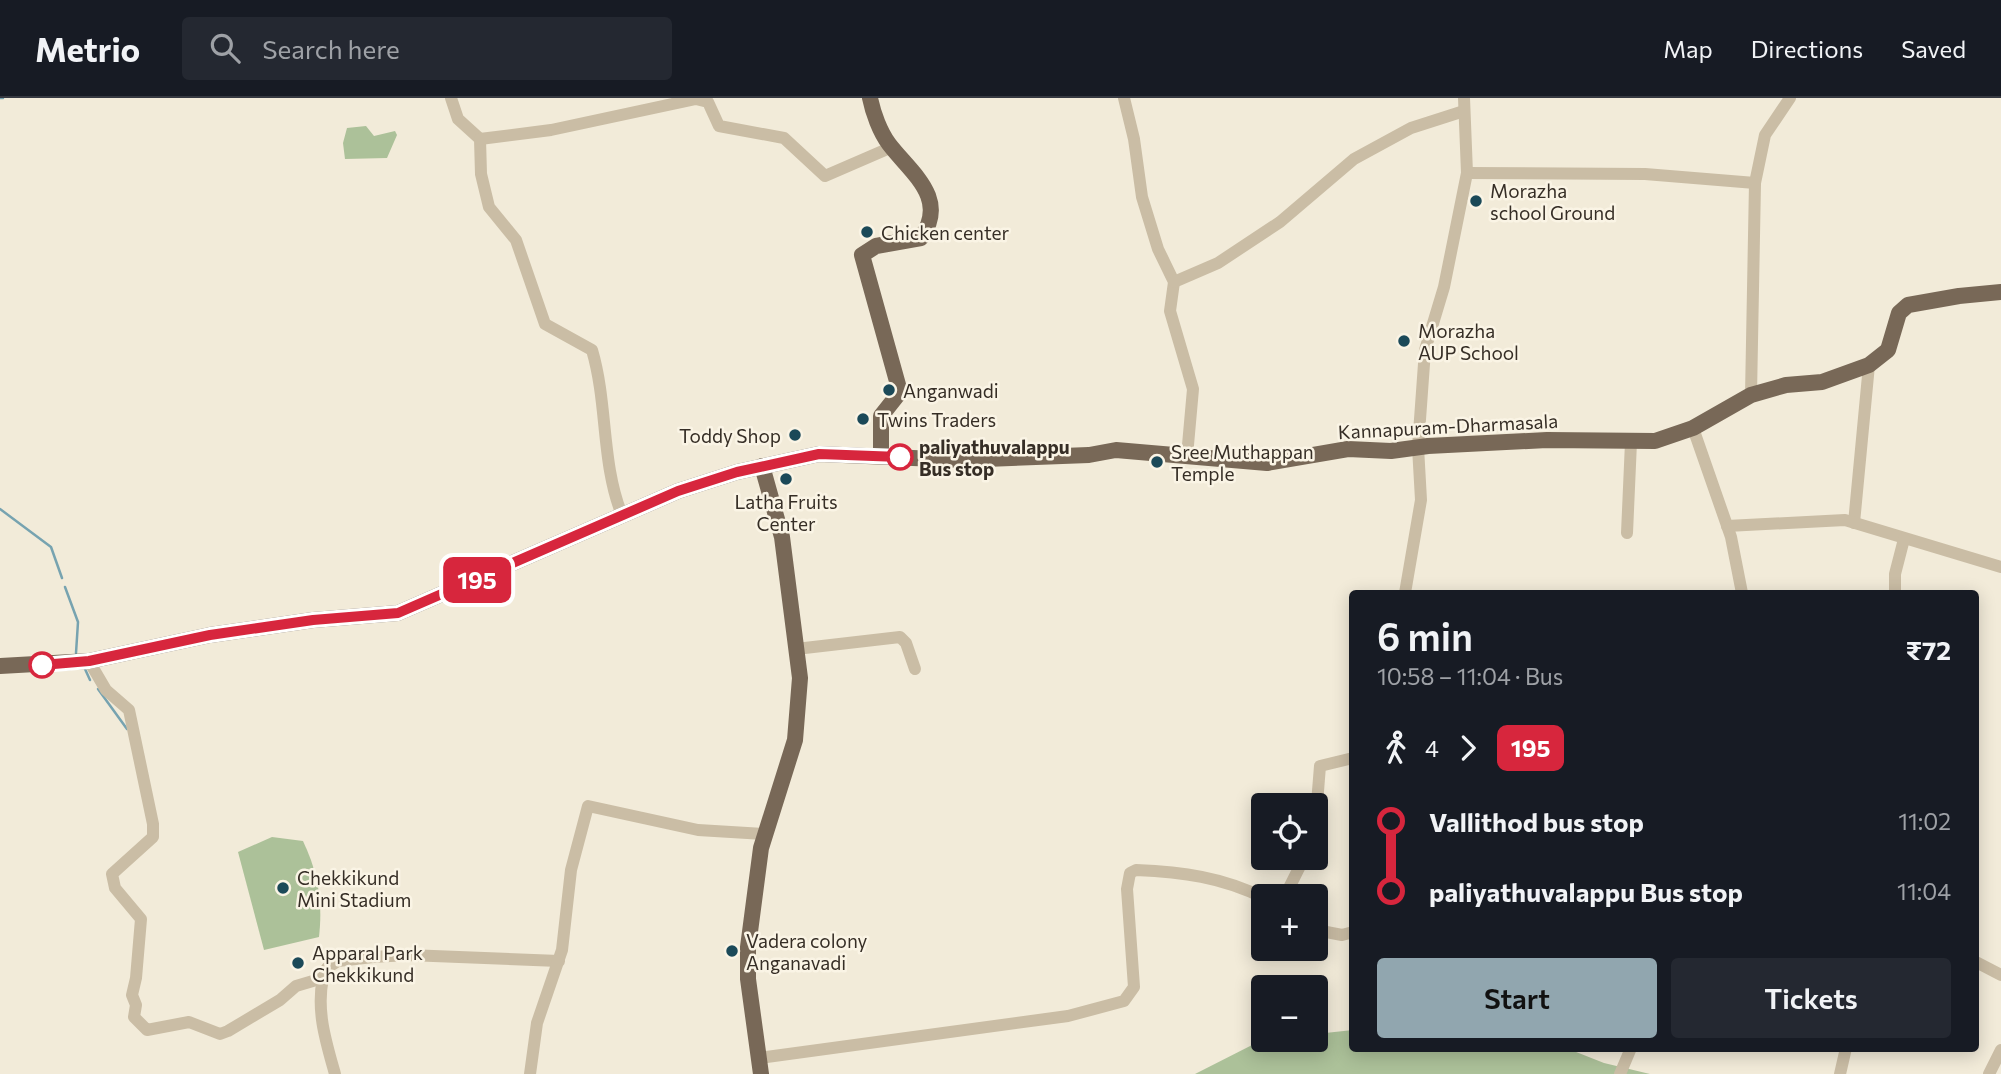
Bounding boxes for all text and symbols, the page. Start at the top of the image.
search box [182,17,672,80]
text: Metrio [35,28,140,69]
icon: search [206,29,244,67]
text: Search here [262,33,400,64]
text: Map [1663,34,1713,63]
text: Directions [1751,34,1863,63]
text: Saved [1901,34,1966,63]
place label: Morazha school Ground [1490,179,1615,224]
marker: Morazha school Ground [1468,193,1484,209]
place label: Chicken center [881,221,1010,244]
marker: Chicken center [859,224,875,240]
place label: Morazha AUP School [1418,319,1519,364]
marker: Morazha AUP School [1396,333,1412,349]
place label: Anganwadi [903,379,999,402]
marker: Anganwadi [881,382,897,398]
place label: Twins Traders [877,408,996,431]
street label: Kannapuram-Dharmasala [1337,409,1559,443]
marker: Twins Traders [855,411,871,427]
place label: Toddy Shop [679,424,781,447]
marker: Toddy Shop [787,427,803,443]
place label: paliyathuvalappu Bus stop [919,435,1070,480]
place label: Sree Muthappan Temple [1171,440,1314,485]
marker: paliyathuvalappu Bus stop [887,444,913,470]
marker: Sree Muthappan Temple [1149,454,1165,470]
marker: Latha Fruits Center [778,471,794,487]
place label: Latha Fruits Center [734,490,838,535]
line badge: 195 [437,557,517,603]
text: 195 [457,565,497,594]
text: 6 min [1377,612,1473,659]
text: ₹72 [1906,634,1951,665]
unlabelled marker [29,652,55,678]
text: 10:58 – 11:04 · Bus [1377,662,1563,690]
icon: walk [1377,729,1415,767]
icon: forward [1449,729,1487,767]
text: 195 [1511,733,1550,762]
text: 4 [1425,734,1439,762]
map controls [1251,793,1328,1052]
button: locate [1251,793,1328,870]
text: Vallithod bus stop [1429,806,1644,837]
text: 11:02 [1898,807,1951,835]
place label: Chekkikund Mini Stadium [297,866,411,911]
text: paliyathuvalappu Bus stop [1429,876,1743,907]
text: 11:04 [1897,877,1951,905]
marker: Chekkikund Mini Stadium [275,880,291,896]
button: + [1251,884,1328,961]
place label: Vadera colony Anganavadi [746,929,868,974]
place label: Apparal Park Chekkikund [312,941,423,986]
marker: Vadera colony Anganavadi [724,943,740,959]
marker: Apparal Park Chekkikund [290,955,306,971]
button: Start [1377,958,1657,1038]
button: Tickets [1671,958,1951,1038]
button: − [1251,975,1328,1052]

